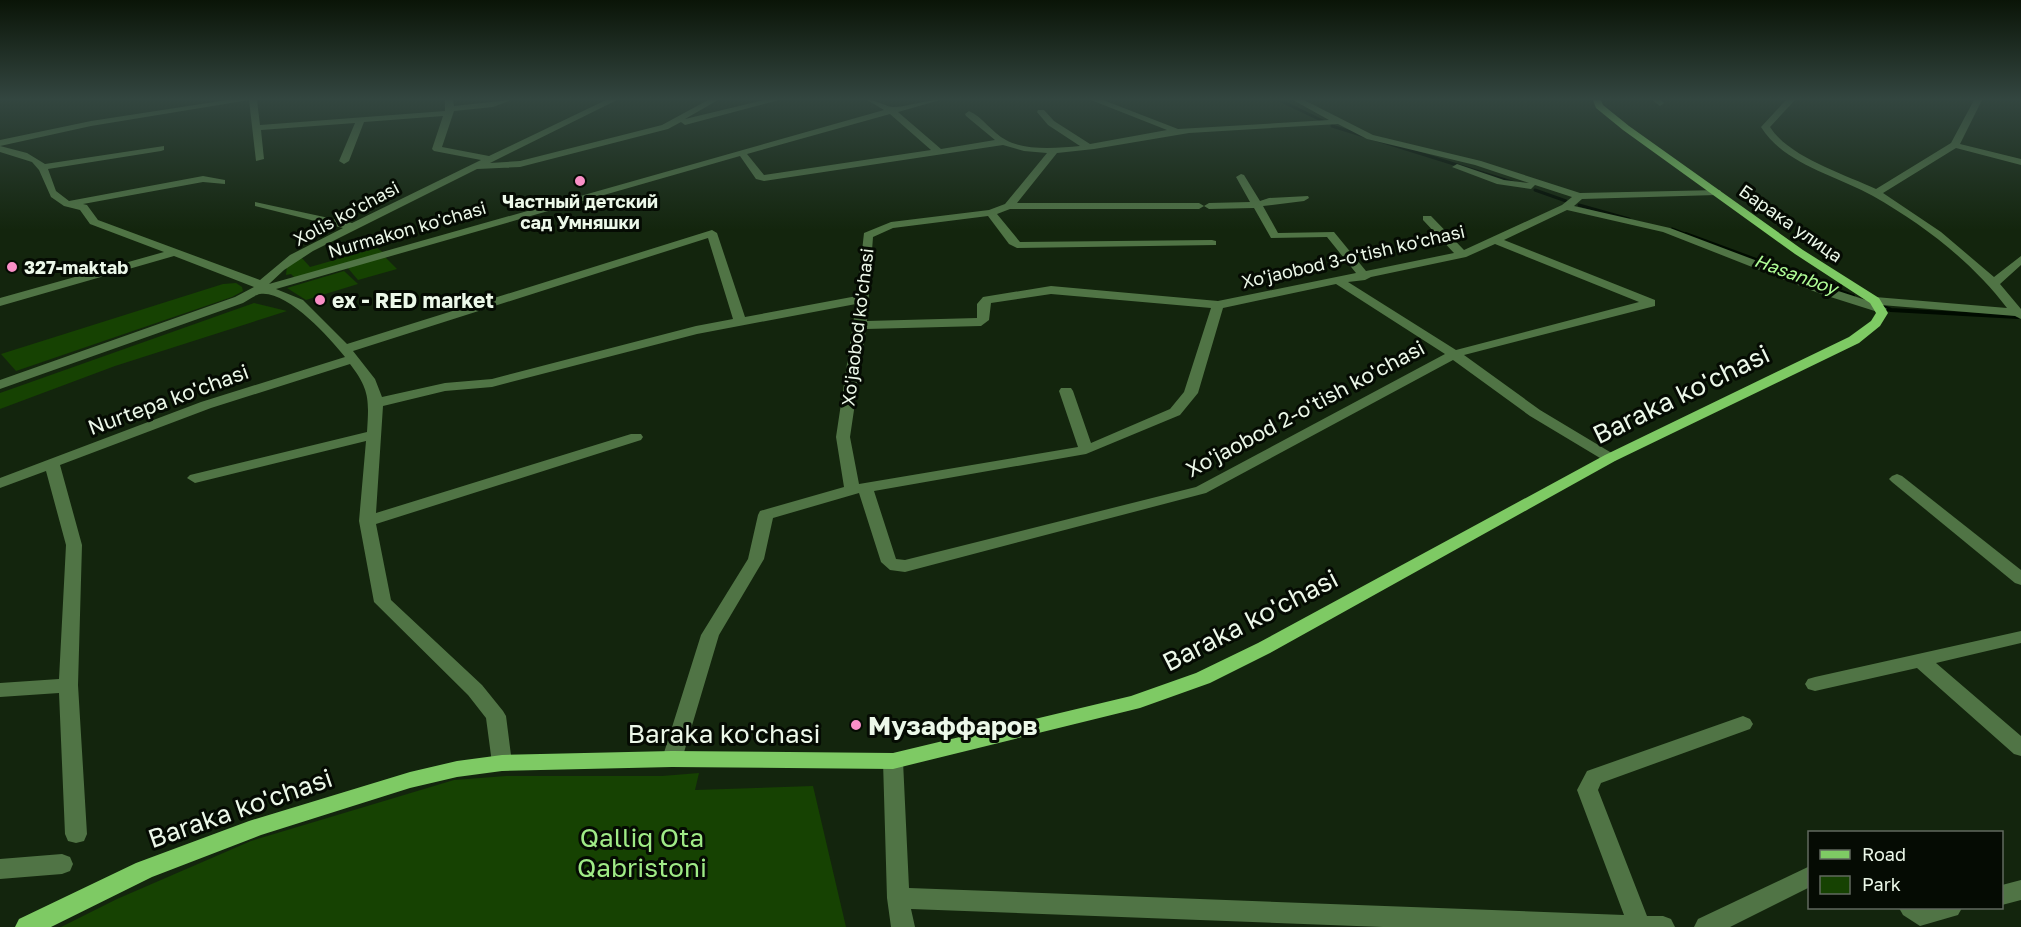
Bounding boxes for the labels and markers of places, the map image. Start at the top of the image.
marker: Частный детский сад Умняшки [573,174,587,188]
place label: Частный детский сад Умняшки [502,190,658,233]
place label: 327-maktab [24,256,128,278]
marker: 327-maktab [5,260,19,274]
place label: ex - RED market [332,287,494,313]
marker: ex - RED market [313,293,327,307]
place label: Музаффаров [868,710,1038,741]
marker: Музаффаров [849,718,863,732]

